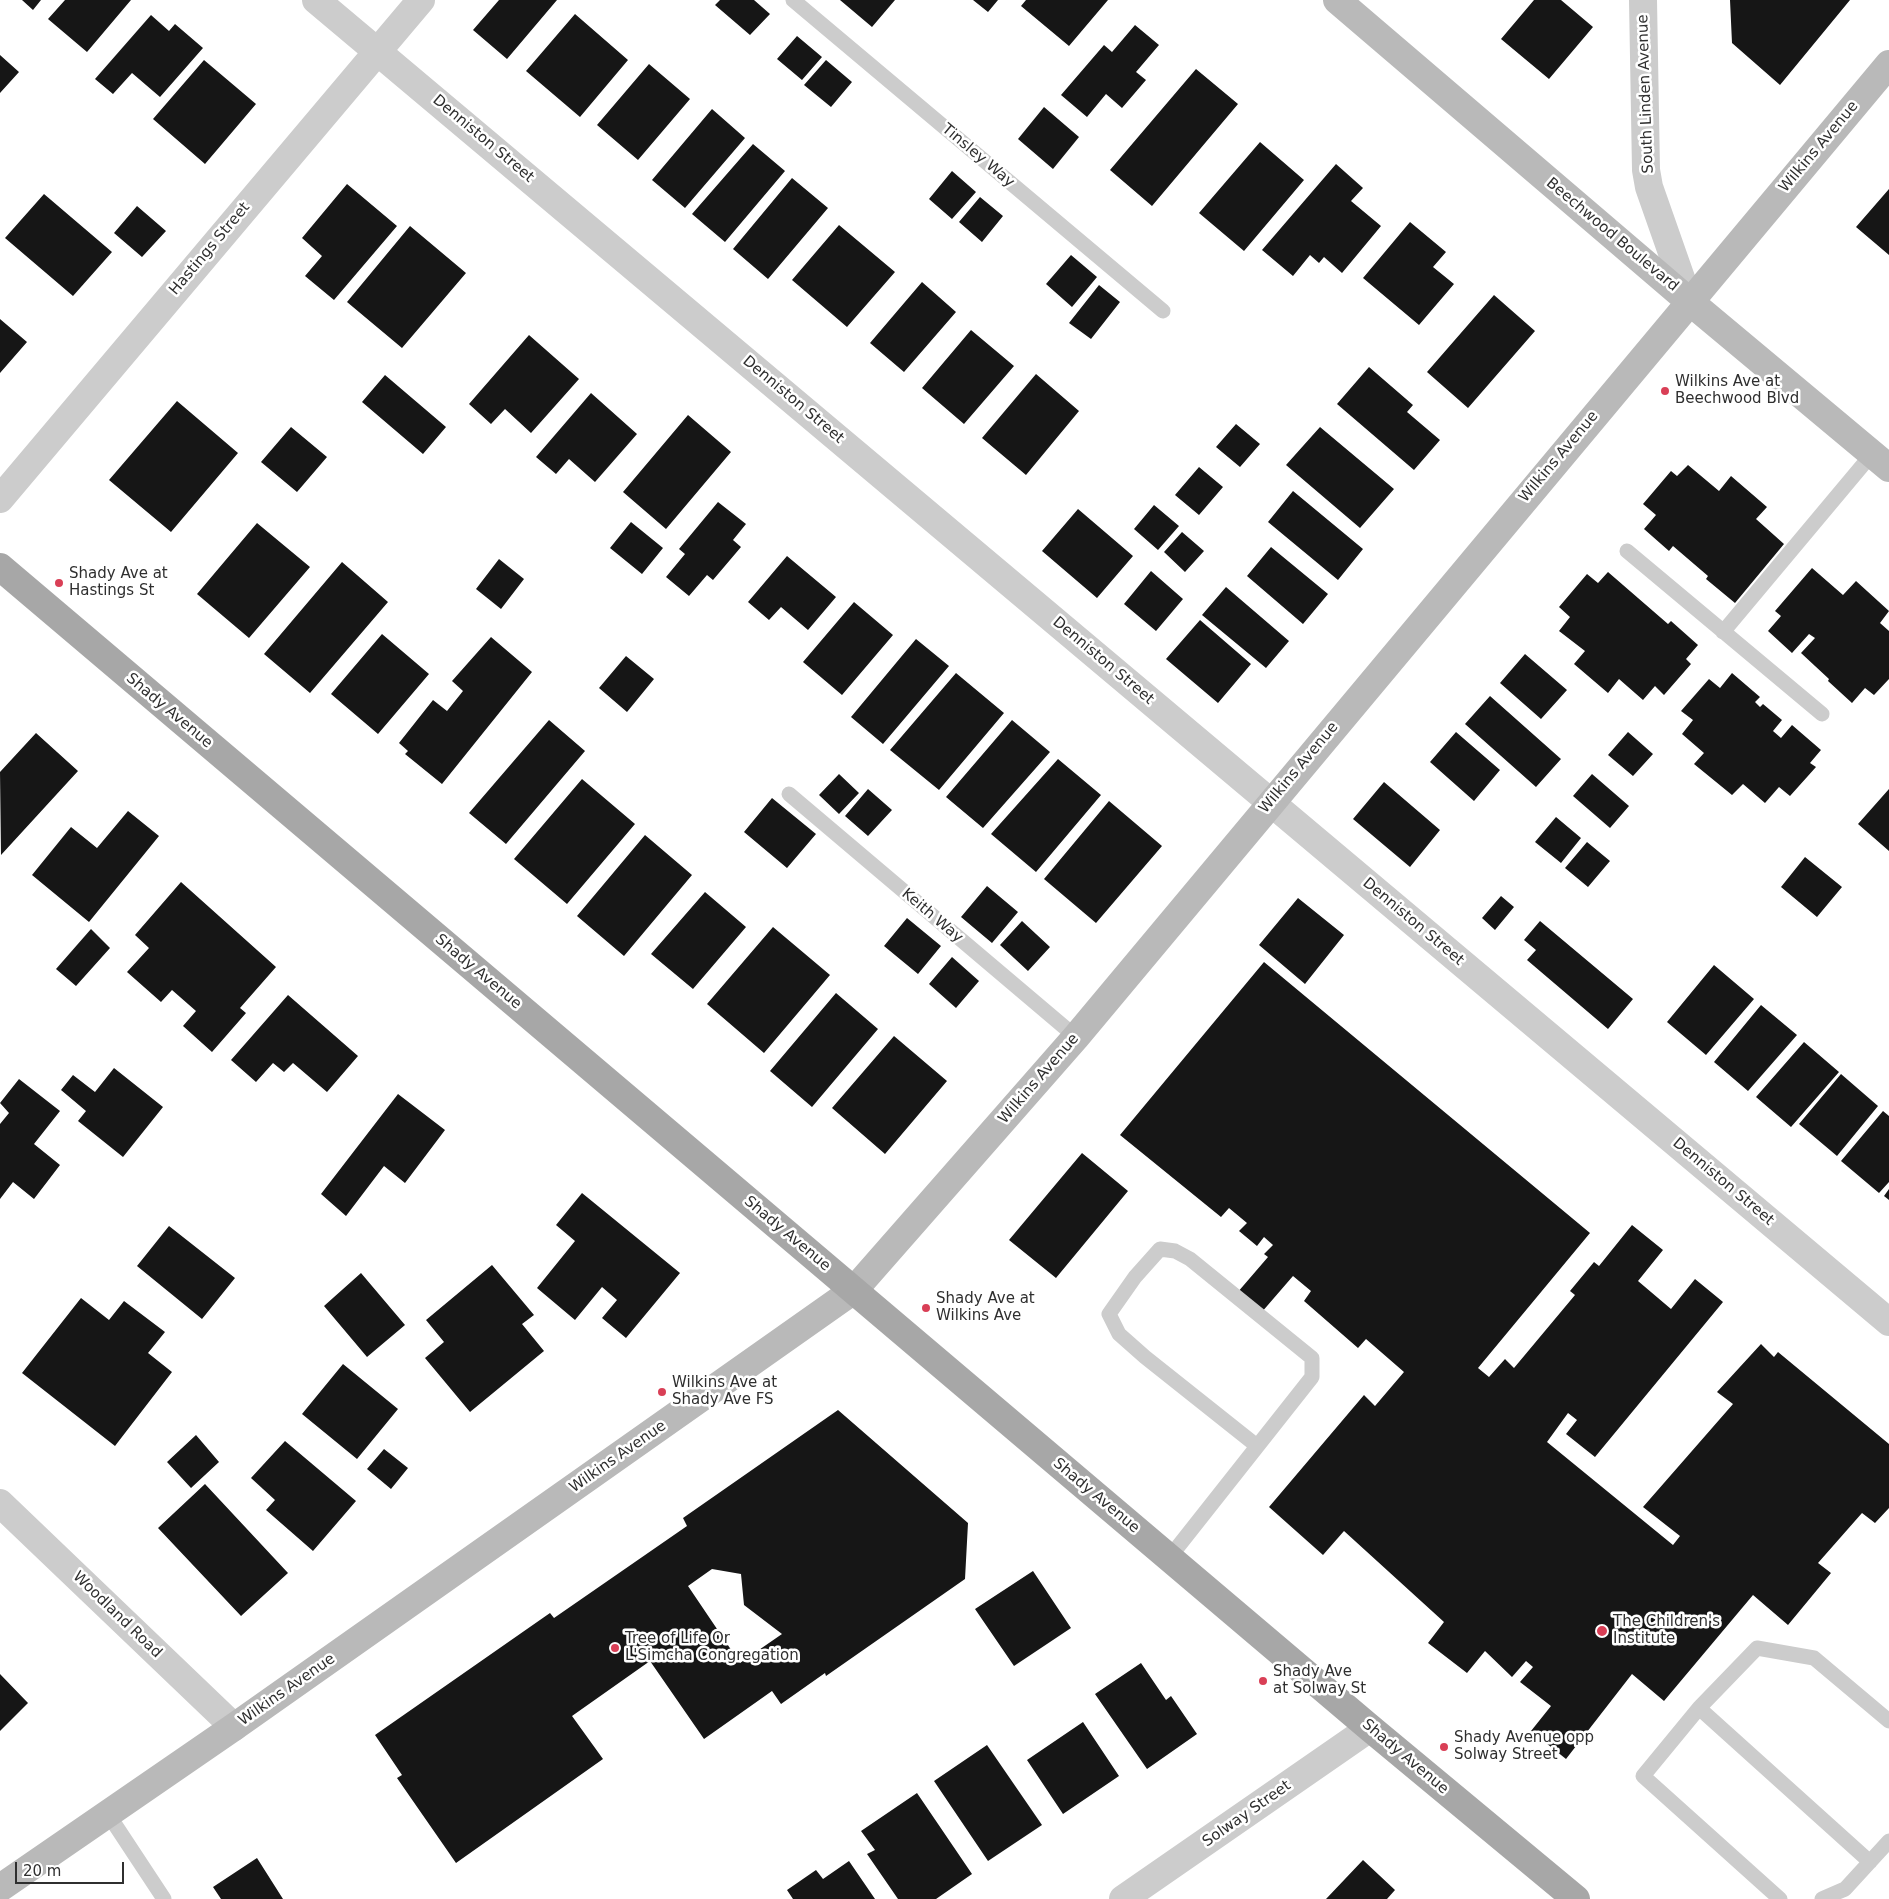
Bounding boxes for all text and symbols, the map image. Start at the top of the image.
street label: South Linden Avenue [1634,14,1658,174]
street label: Denniston Street [429,91,537,187]
street label: Wilkins Avenue [1776,98,1862,196]
street label: Tinsley Way [938,120,1018,192]
street label: Beechwood Boulevard [1542,174,1682,296]
street label: Hastings Street [166,199,254,299]
street label: Denniston Street [739,352,847,448]
place label: Wilkins Ave at Beechwood Blvd [1675,373,1799,408]
marker: Wilkins Ave at Beechwood Blvd [1659,385,1671,397]
street label: Wilkins Avenue [1516,408,1602,506]
place label: Shady Ave at Hastings St [69,565,168,600]
marker: Shady Ave at Hastings St [53,577,65,589]
street label: Denniston Street [1049,613,1157,709]
street label: Shady Avenue [122,670,216,752]
street label: Wilkins Avenue [1256,719,1342,817]
street label: Denniston Street [1359,874,1467,970]
street label: Keith Way [898,885,966,947]
street label: Shady Avenue [431,931,525,1013]
street label: Wilkins Avenue [995,1030,1083,1128]
street label: Denniston Street [1669,1134,1777,1230]
street label: Shady Avenue [740,1193,834,1275]
place label: Shady Ave at Wilkins Ave [936,1290,1035,1325]
marker: Shady Ave at Wilkins Ave [920,1302,932,1314]
place label: Wilkins Ave at Shady Ave FS [672,1374,777,1409]
marker: Wilkins Ave at Shady Ave FS [656,1386,668,1398]
street label: Wilkins Avenue [566,1417,670,1497]
street label: Shady Avenue [1049,1455,1143,1537]
street label: Woodland Road [69,1568,165,1662]
place label: The Children's Institute [1613,1613,1720,1648]
marker: The Children's Institute [1595,1624,1609,1638]
place label: Tree of Life Or L'Simcha Congregation [625,1630,799,1665]
marker: Tree of Life Or L'Simcha Congregation [609,1642,621,1654]
street label: Wilkins Avenue [235,1650,339,1730]
place label: Shady Ave at Solway St [1273,1663,1366,1698]
marker: Shady Ave at Solway St [1257,1675,1269,1687]
street label: Shady Avenue [1358,1716,1452,1798]
place label: Shady Avenue opp Solway Street [1454,1729,1594,1764]
marker: Shady Avenue opp Solway Street [1438,1741,1450,1753]
street label: Solway Street [1199,1777,1295,1851]
scale bar [18,1852,126,1884]
text: 20 m [23,1862,61,1880]

